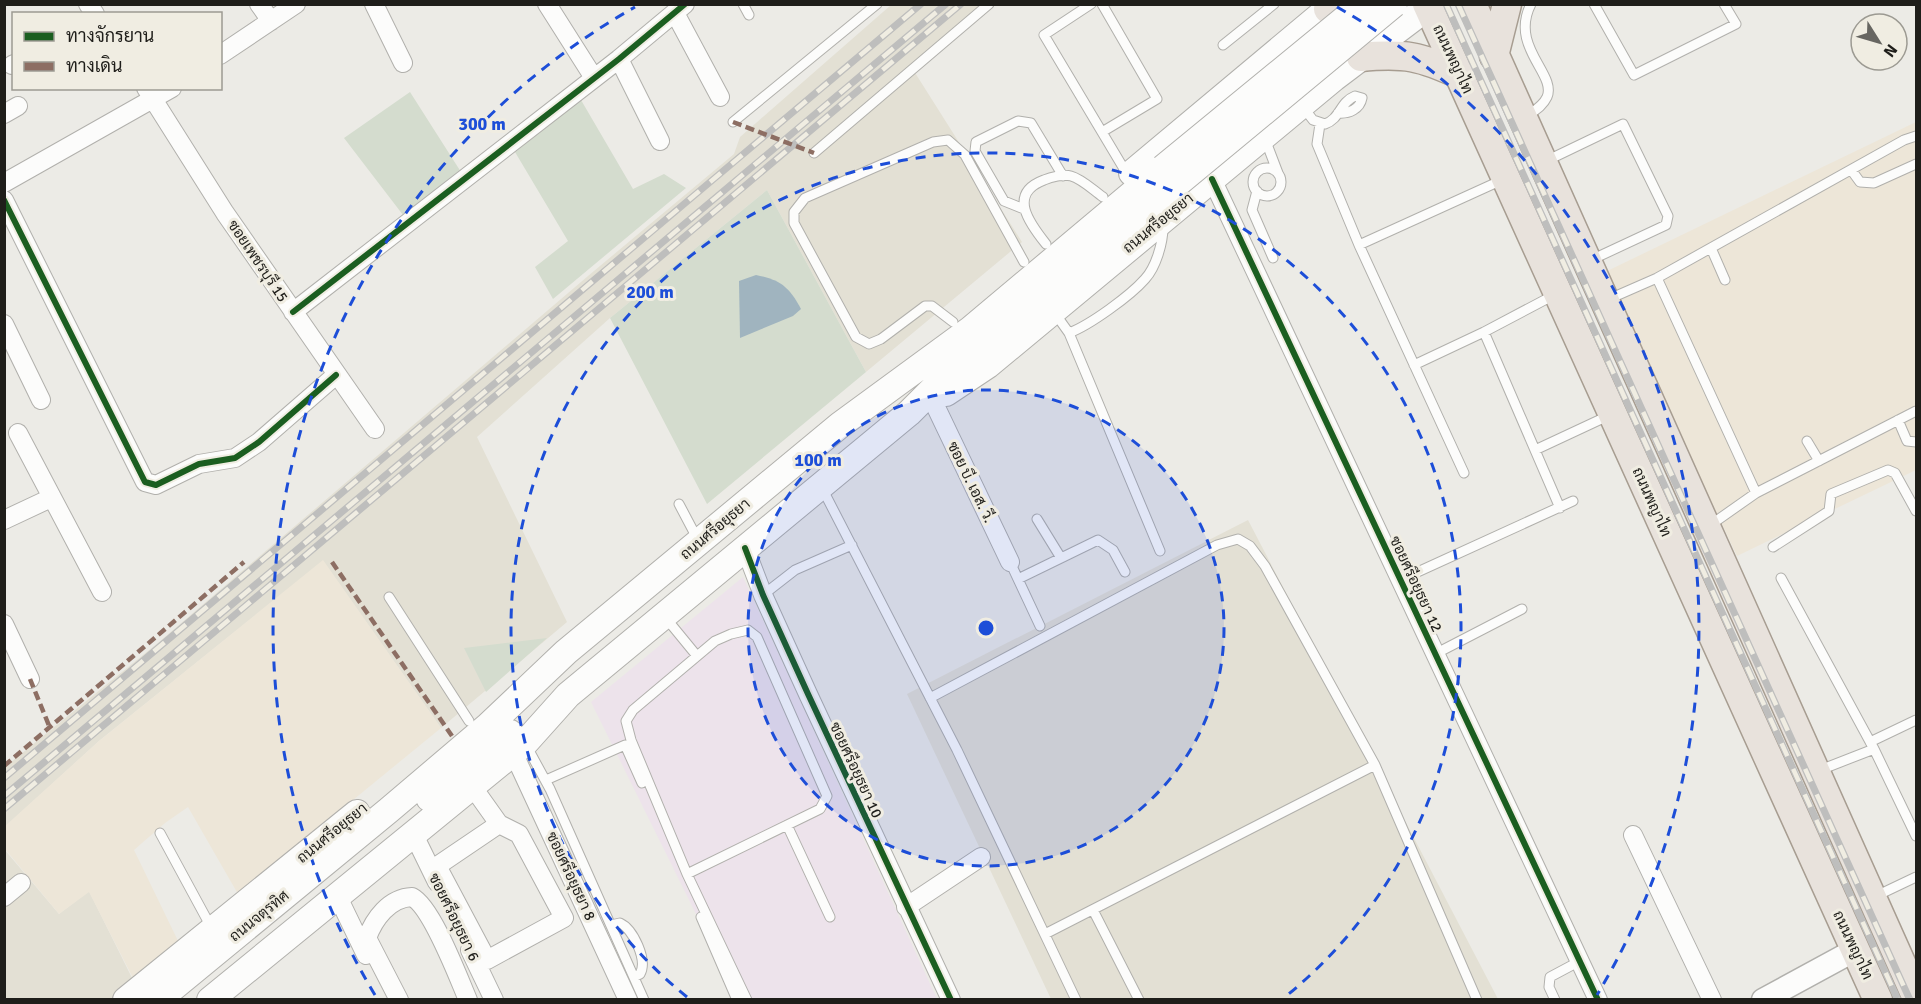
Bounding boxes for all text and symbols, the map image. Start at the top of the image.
legend [12,12,222,90]
north arrow [1849,12,1909,72]
street label: ถนนพญาไท [1429,21,1478,96]
text: ทางจักรยาน [66,25,154,47]
text: N [1879,40,1902,61]
text: ทางเดิน [66,55,122,77]
text: 300 m [458,113,506,135]
street label: ถนนศรีอยุธยา [1118,188,1198,258]
street label: ซอยเพชรบุรี 15 [222,216,293,306]
text: 200 m [626,281,674,303]
street label: ซอย บี. เอส. วี. [944,438,999,525]
text: 100 m [794,449,842,471]
street label: ถนนพญาไท [1629,464,1676,539]
street label: ถนนศรีอยุธยา [676,494,755,565]
street label: ซอยศรีอยุธยา 12 [1384,533,1447,636]
centre of rings [976,618,996,638]
street label: ซอยศรีอยุธยา 10 [824,719,887,822]
street label: ถนนศรีอยุธยา [292,798,372,868]
street label: ซอยศรีอยุธยา 8 [541,828,600,924]
street label: ซอยศรีอยุธยา 6 [423,870,484,965]
street label: ถนนจตุรทิศ [226,887,294,947]
street label: ถนนพญาไท [1829,907,1878,982]

